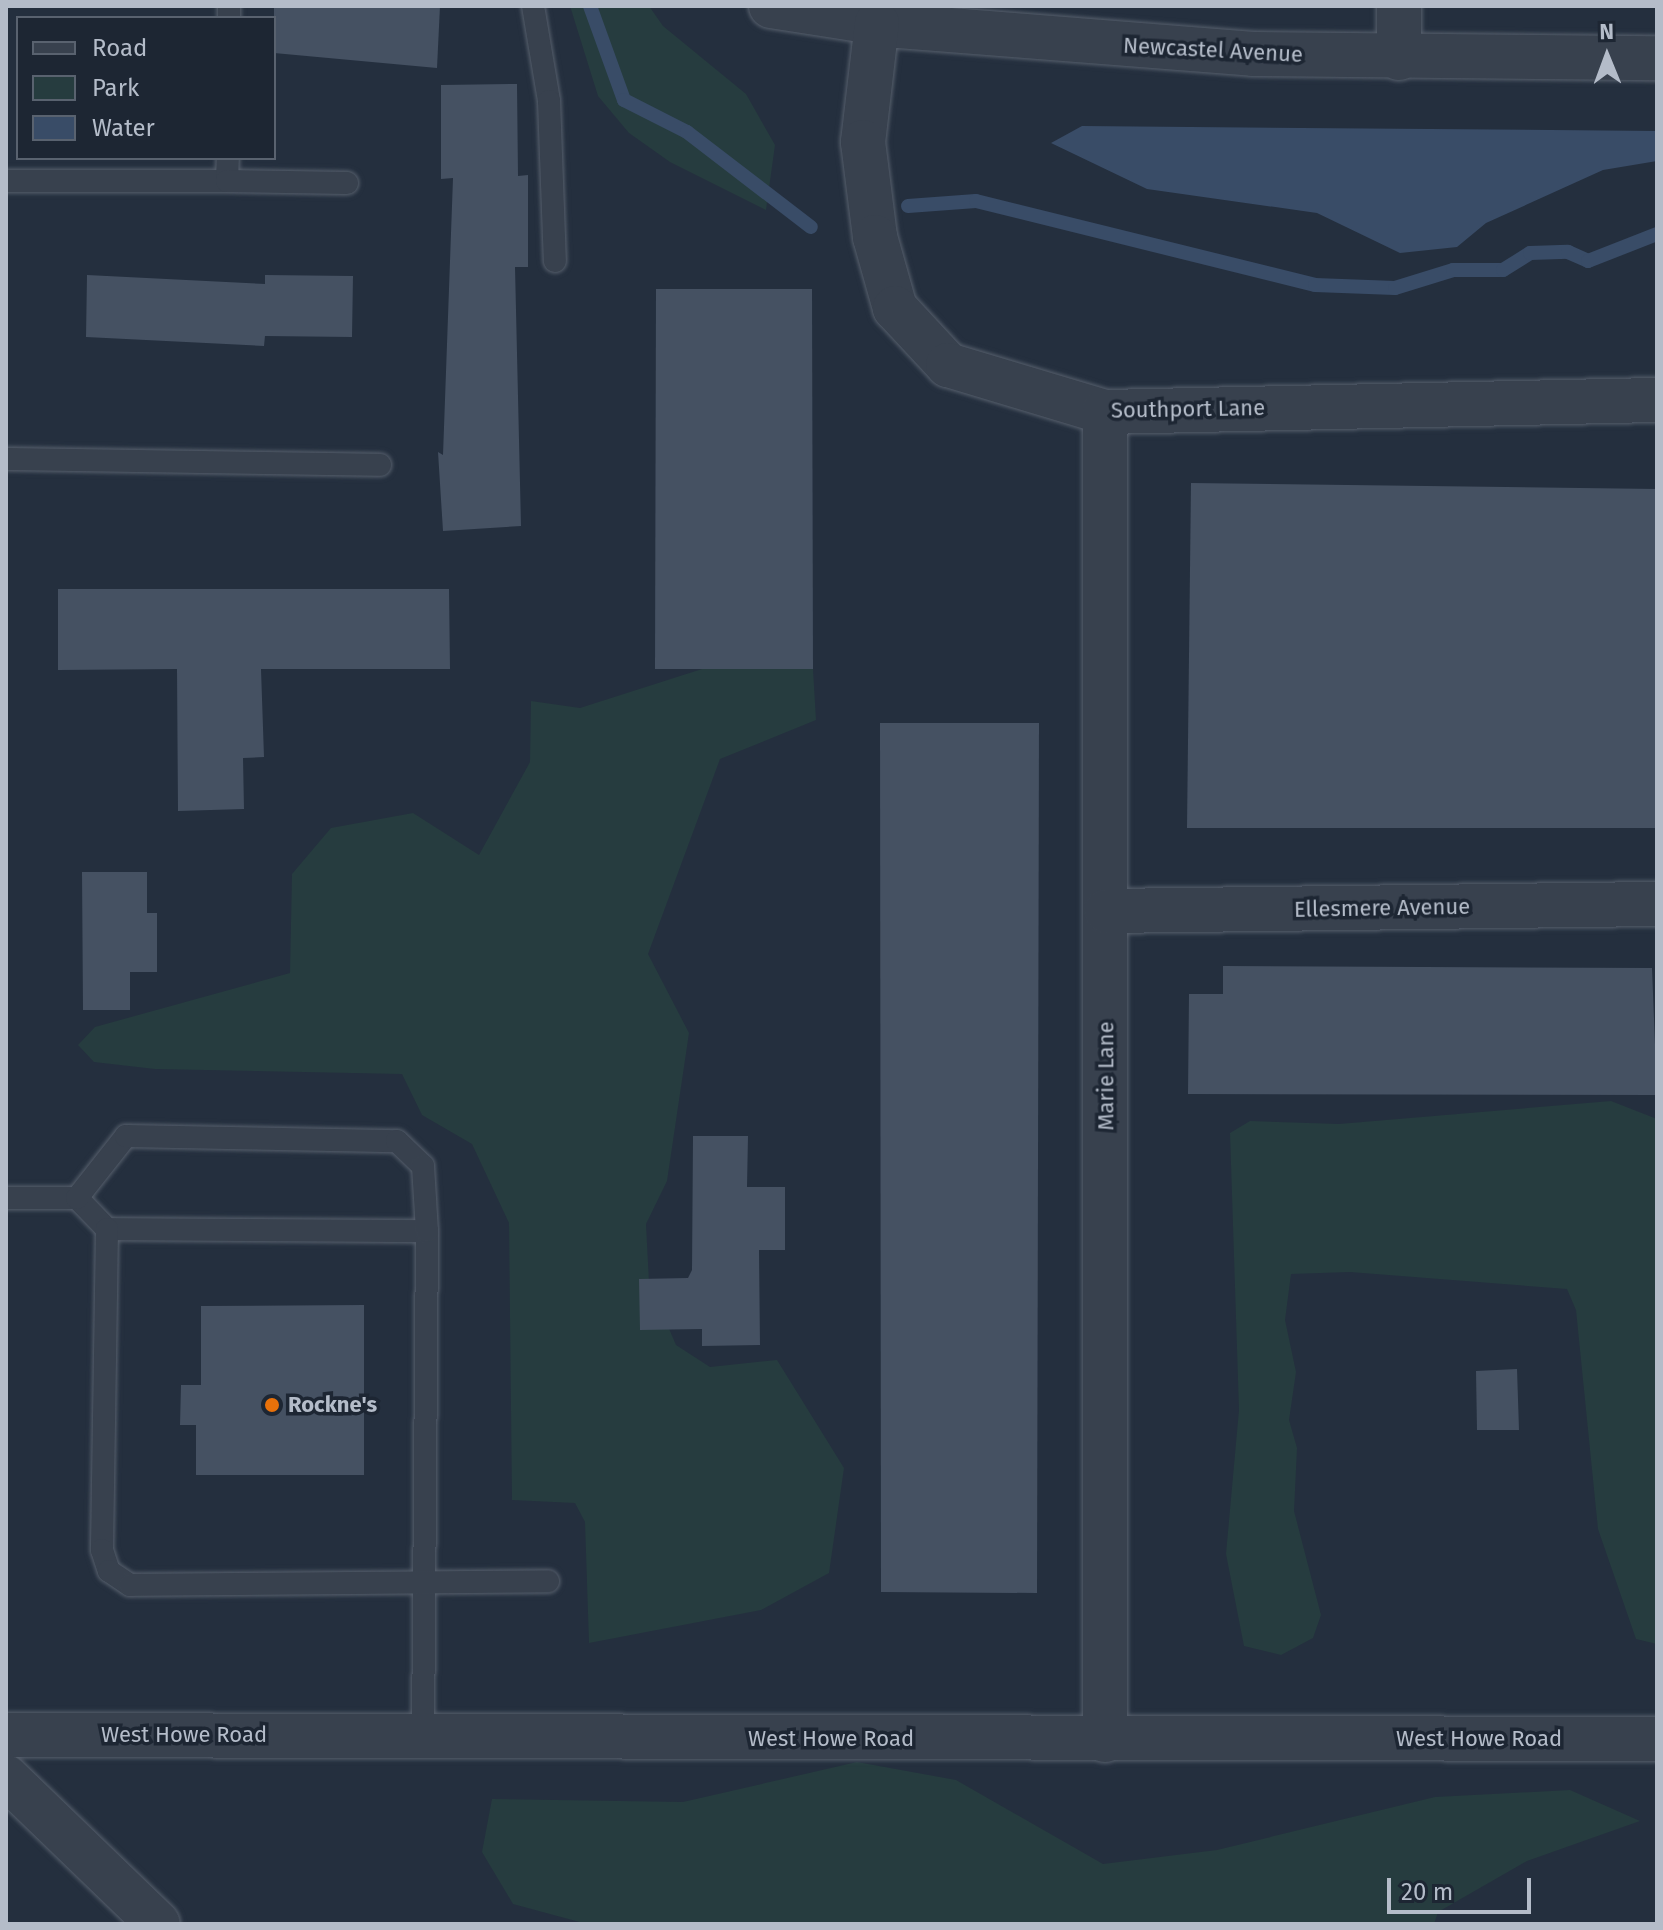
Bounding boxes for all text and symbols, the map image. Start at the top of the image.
legend [16,16,276,160]
north arrow [1567,16,1647,96]
text: N [1599,18,1614,45]
street label: Newcastel Avenue [1122,32,1304,68]
text: Road [92,34,147,62]
text: Park [92,74,139,102]
text: Water [92,114,155,142]
street label: Southport Lane [1111,394,1265,424]
street label: Ellesmere Avenue [1294,893,1470,923]
street label: Marie Lane [1093,1021,1119,1131]
place label: Rockne's [288,1392,377,1418]
marker: Rockne's [263,1396,281,1414]
street label: West Howe Road [101,1722,267,1748]
street label: West Howe Road [748,1726,914,1752]
street label: West Howe Road [1396,1726,1562,1752]
scale bar [1391,1862,1535,1912]
text: 20 m [1401,1878,1453,1906]

